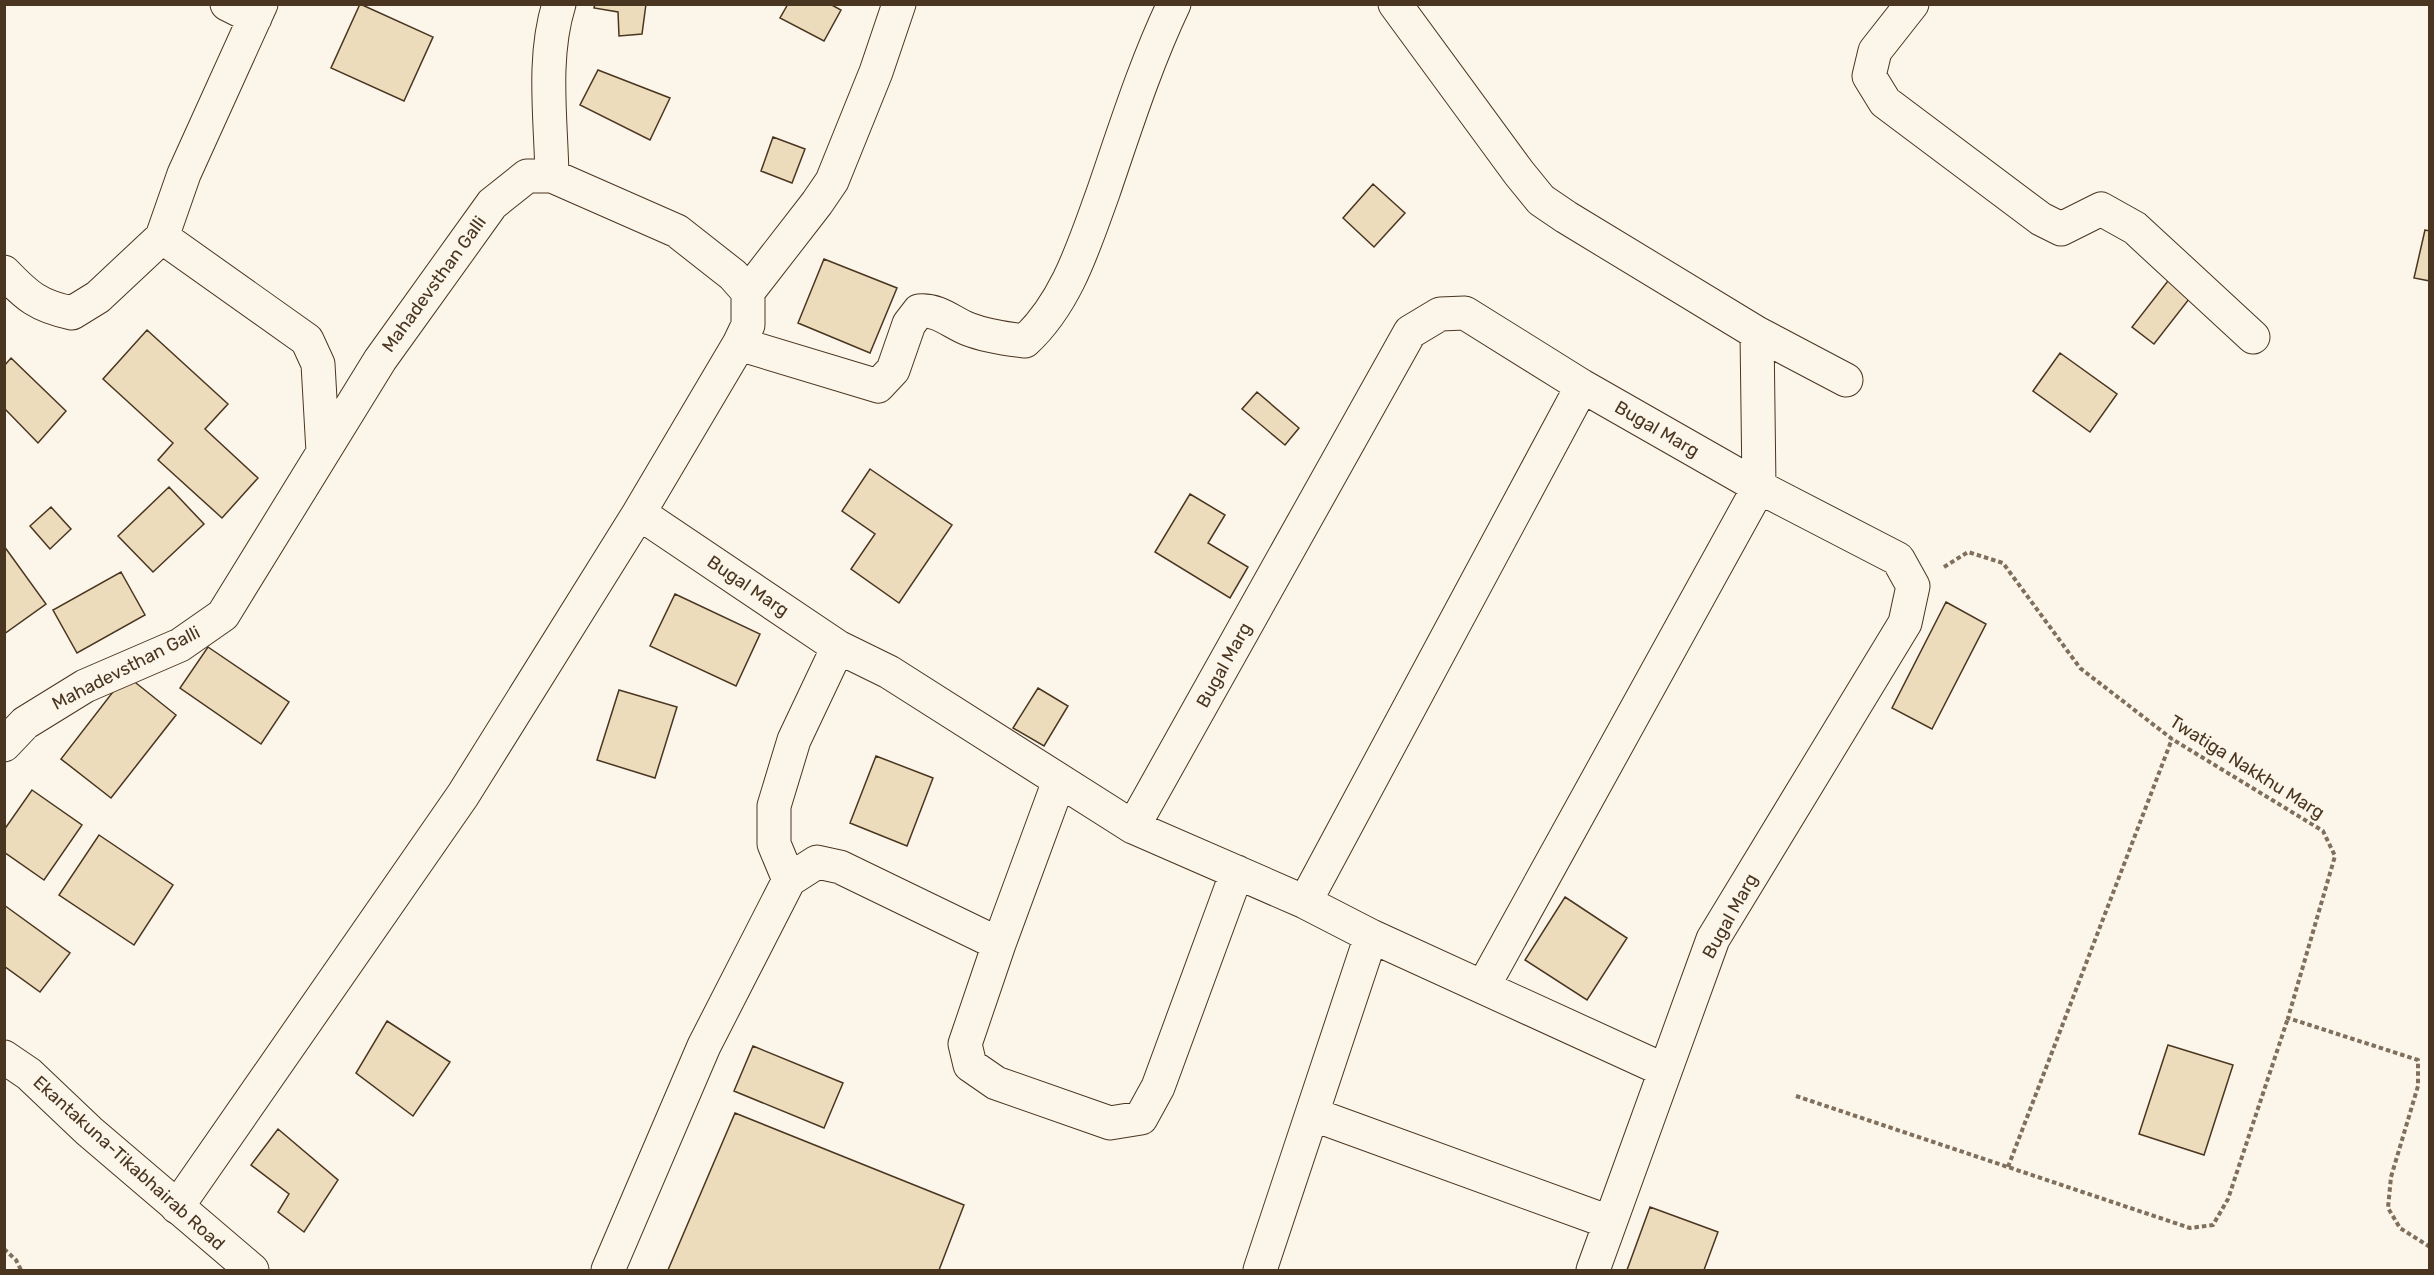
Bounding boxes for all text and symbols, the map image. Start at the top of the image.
street label: Mahadevsthan Galli [377,212,491,356]
street label: Bugal Marg [1611,396,1703,462]
street label: Bugal Marg [703,551,793,621]
street label: Bugal Marg [1192,619,1256,711]
street label: Mahadevsthan Galli [48,621,204,715]
street label: Twatiga Nakkhu Marg [2165,710,2329,824]
street label: Bugal Marg [1698,870,1762,962]
street label: Ekantakuna-Tikabhairab Road [29,1071,229,1255]

